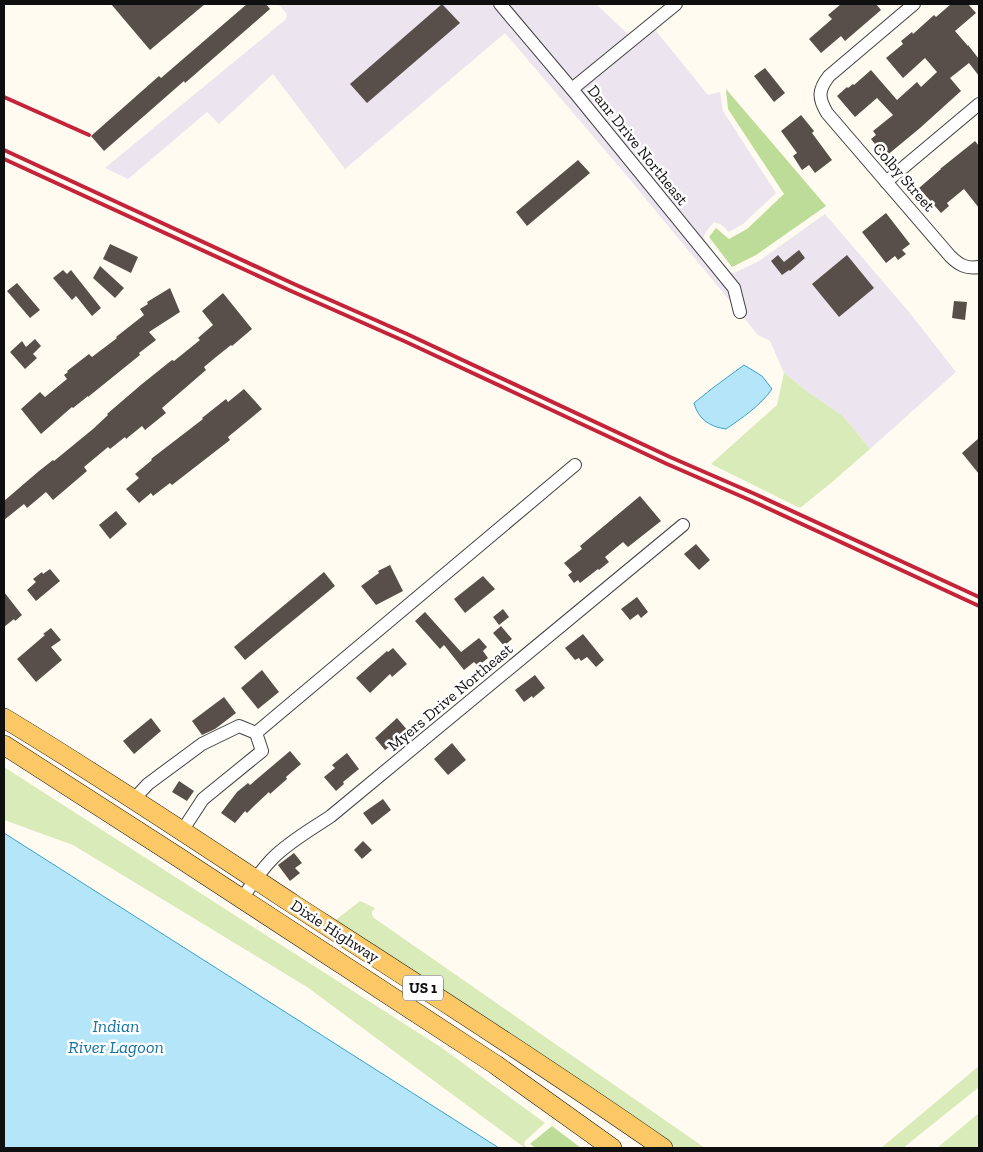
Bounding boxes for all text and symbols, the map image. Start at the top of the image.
street label: Danr Drive Northeast [584,81,692,209]
street label: Colby Street [869,139,939,215]
street label: Myers Drive Northeast [384,639,516,755]
street label: Dixie Highway [287,895,383,967]
road number: US 1 [403,976,443,1000]
water label: Indian River Lagoon [68,1015,164,1058]

